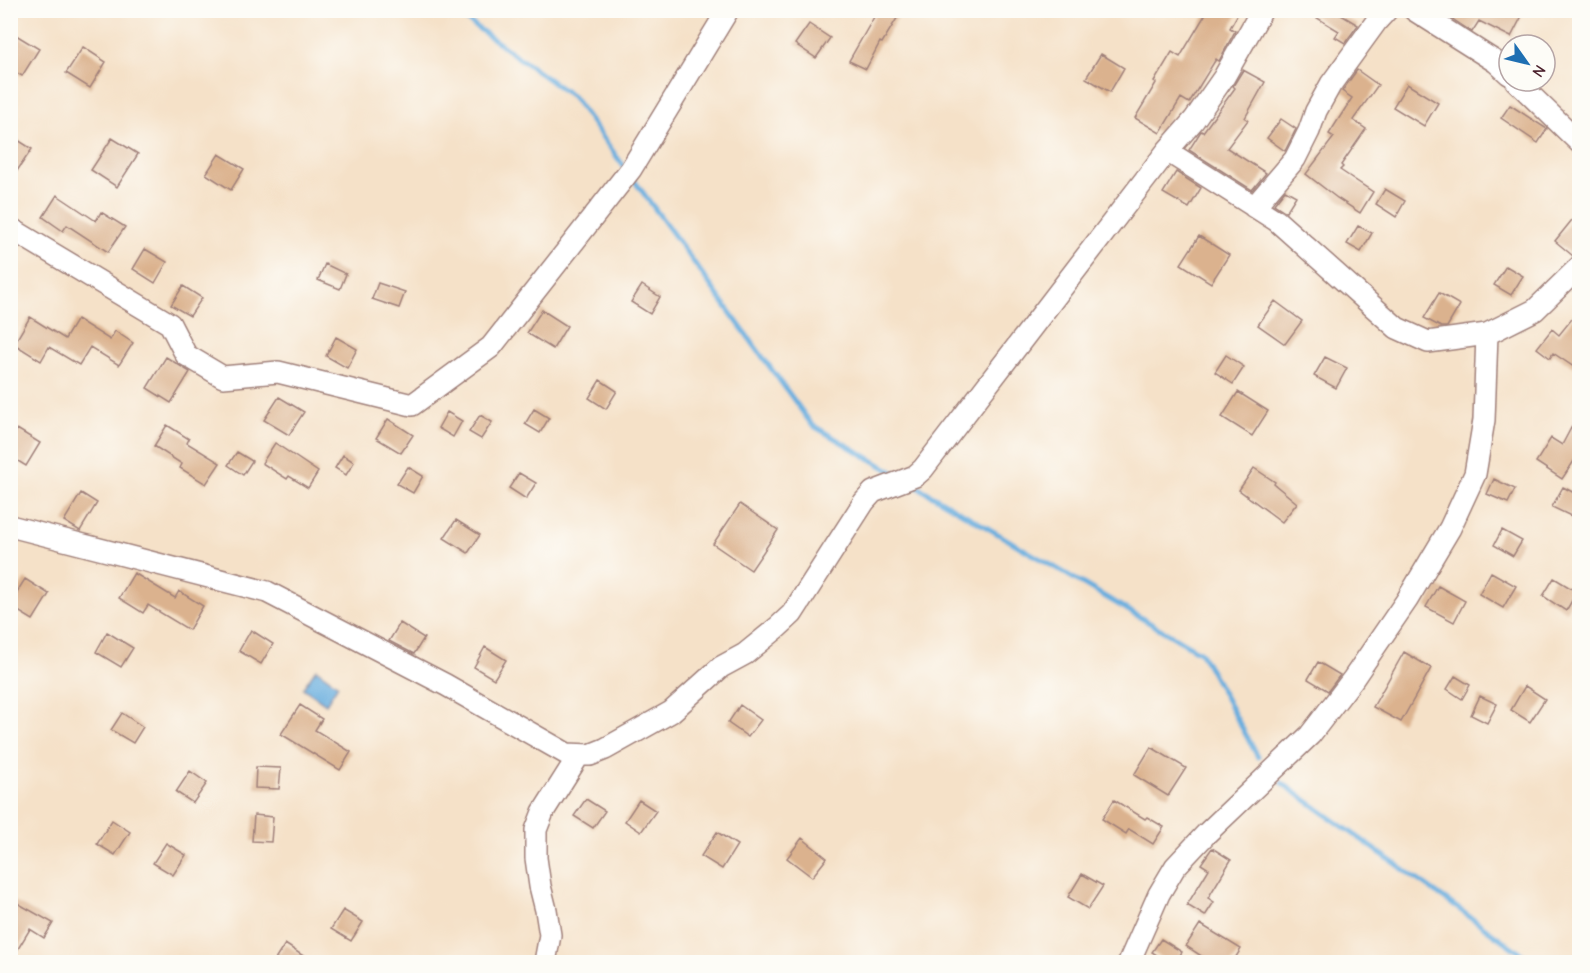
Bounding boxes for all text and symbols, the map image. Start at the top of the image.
north arrow [1497,33,1557,93]
text: N [1528,61,1549,80]

